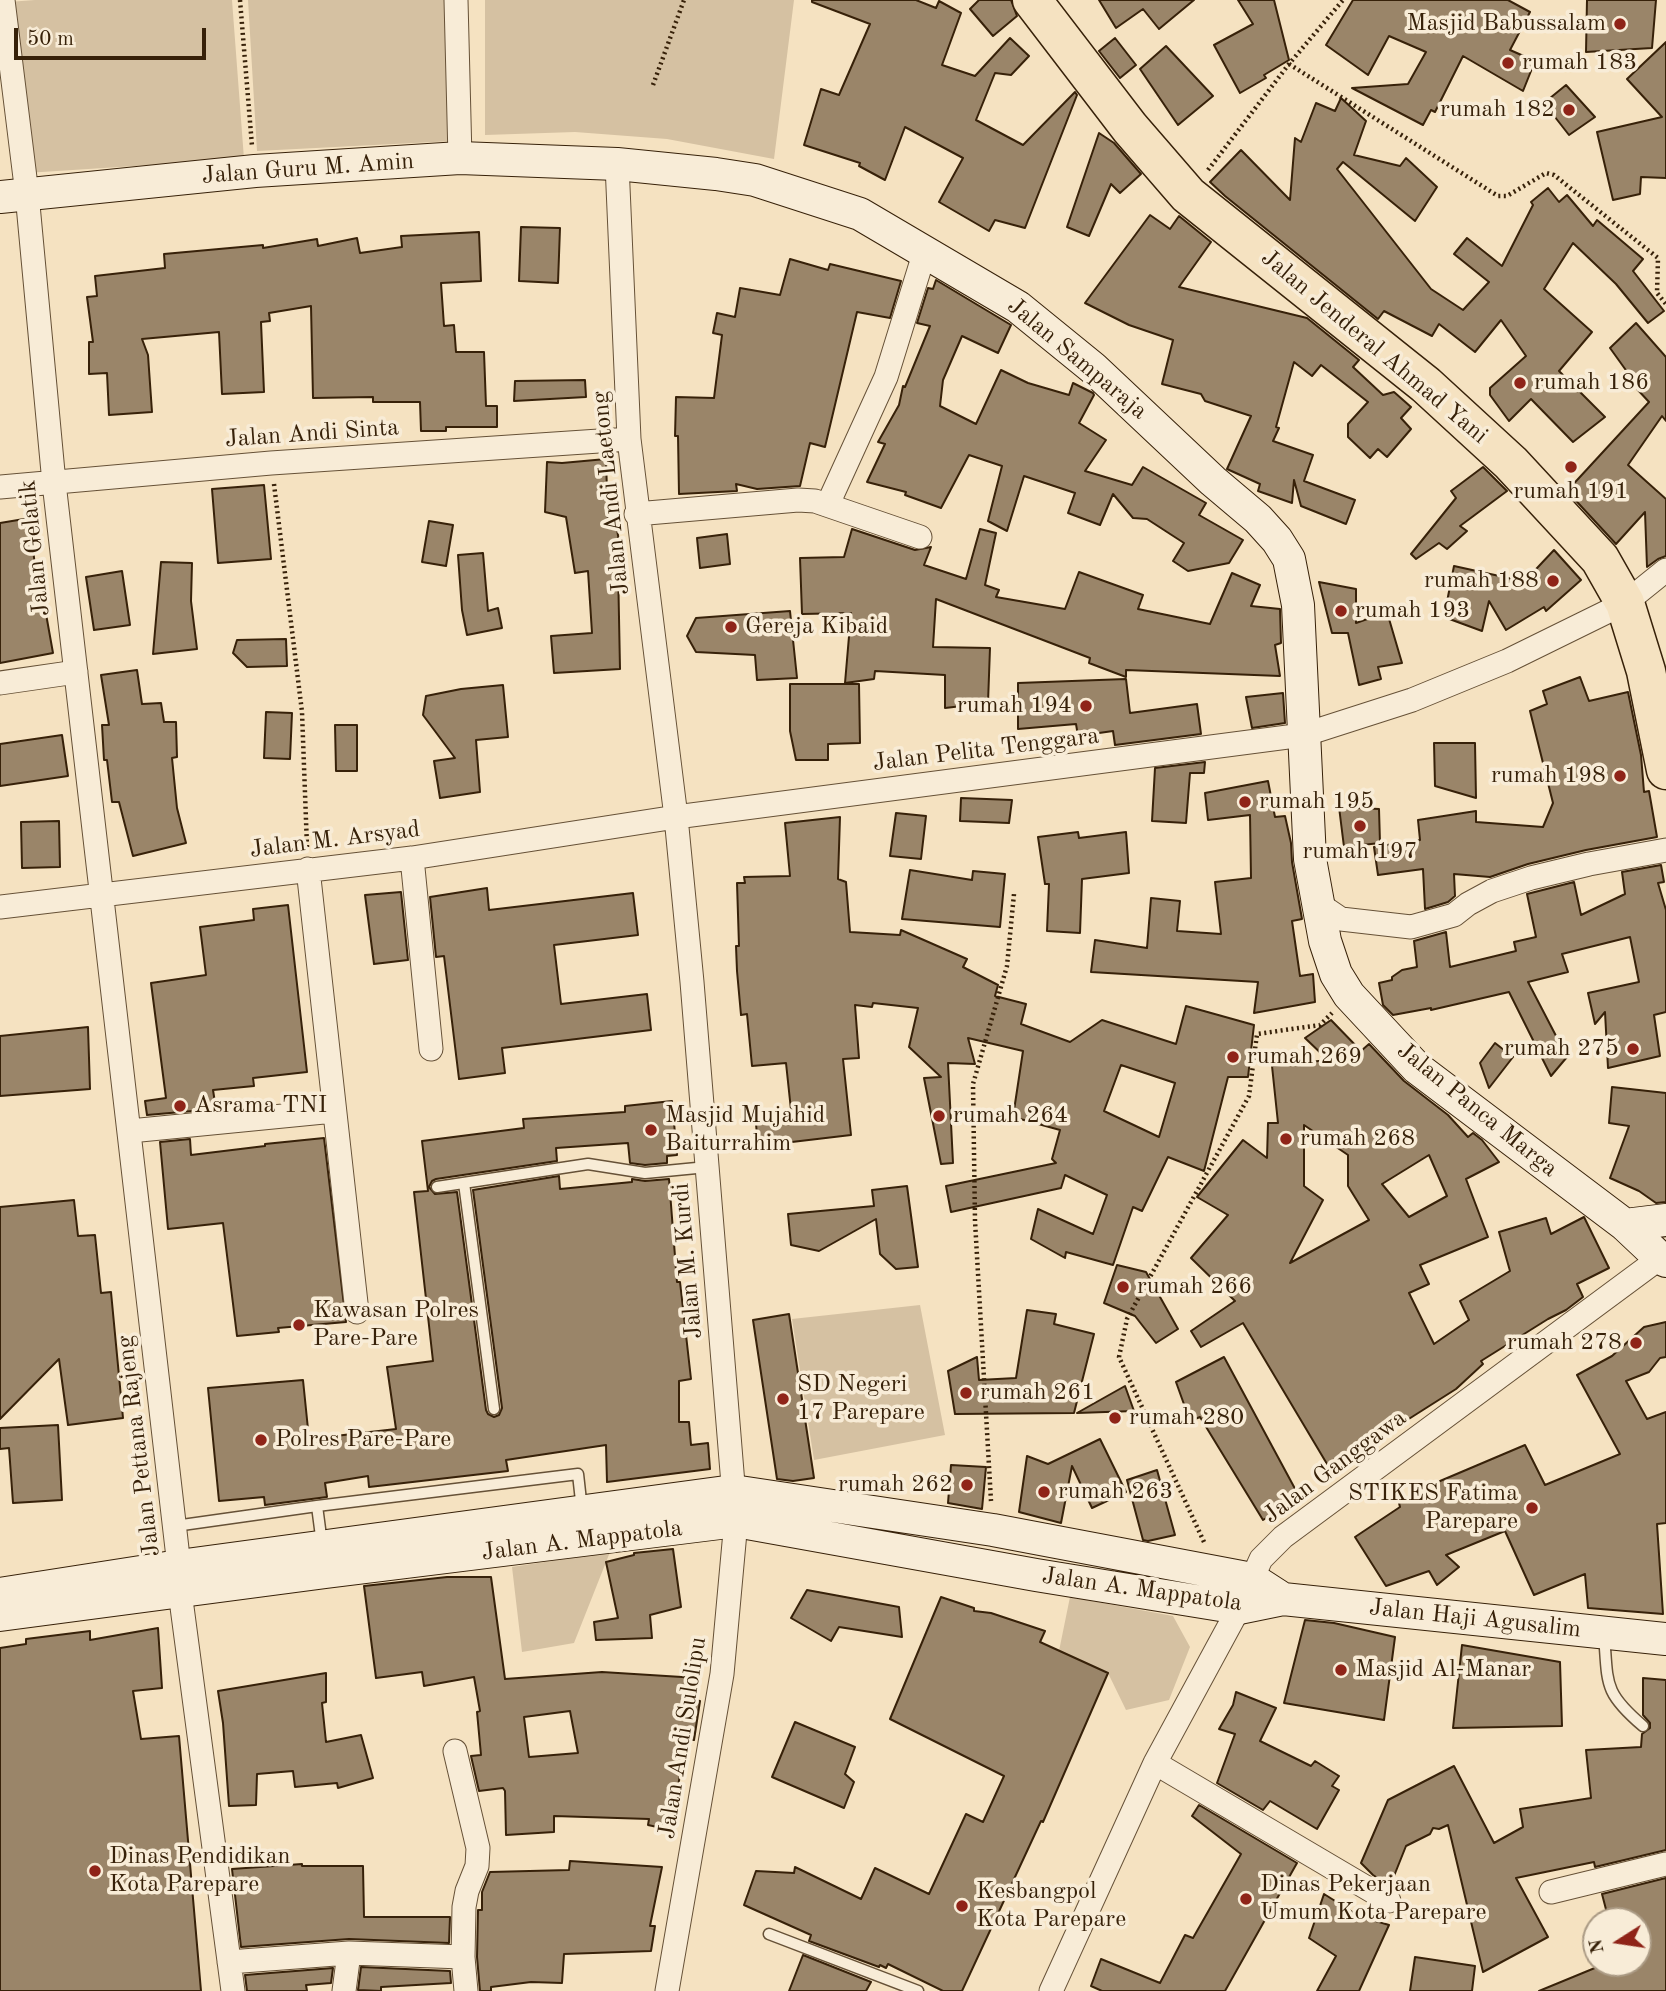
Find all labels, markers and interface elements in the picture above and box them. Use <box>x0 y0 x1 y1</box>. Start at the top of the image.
place label: Masjid Babussalam <box>1407 10 1606 38</box>
scale bar <box>18 14 210 58</box>
marker: Masjid Babussalam <box>1612 16 1628 32</box>
text: 50 m <box>27 29 74 50</box>
place label: rumah 183 <box>1522 49 1637 77</box>
marker: rumah 183 <box>1500 55 1516 71</box>
place label: rumah 182 <box>1440 96 1555 124</box>
marker: rumah 182 <box>1561 102 1577 118</box>
street label: Jalan Guru M. Amin <box>201 147 415 191</box>
street label: Jalan Jenderal Ahmad Yani <box>1255 244 1493 450</box>
street label: Jalan Samparaja <box>1001 292 1153 426</box>
place label: rumah 186 <box>1534 369 1649 397</box>
marker: rumah 186 <box>1512 375 1528 391</box>
street label: Jalan Andi Laetong <box>586 390 636 596</box>
street label: Jalan Andi Sinta <box>224 414 400 454</box>
marker: rumah 191 <box>1563 459 1579 475</box>
street label: Jalan Gelatik <box>14 478 56 618</box>
place label: rumah 191 <box>1513 478 1629 506</box>
place label: rumah 188 <box>1424 567 1539 595</box>
marker: rumah 188 <box>1545 573 1561 589</box>
place label: rumah 193 <box>1355 597 1470 625</box>
marker: rumah 193 <box>1333 603 1349 619</box>
place label: Gereja Kibaid <box>745 613 888 641</box>
marker: Gereja Kibaid <box>723 619 739 635</box>
place label: rumah 194 <box>957 692 1072 720</box>
marker: rumah 194 <box>1078 698 1094 714</box>
street label: Jalan Pelita Tenggara <box>871 722 1101 778</box>
place label: rumah 198 <box>1491 762 1606 790</box>
marker: rumah 198 <box>1612 768 1628 784</box>
place label: rumah 195 <box>1259 788 1374 816</box>
marker: rumah 195 <box>1237 794 1253 810</box>
street label: Jalan M. Arsyad <box>248 815 422 865</box>
marker: rumah 197 <box>1352 818 1368 834</box>
place label: rumah 197 <box>1302 838 1418 866</box>
place label: rumah 275 <box>1504 1035 1619 1063</box>
street label: Jalan Panca Marga <box>1391 1036 1563 1184</box>
marker: rumah 275 <box>1625 1041 1641 1057</box>
place label: rumah 269 <box>1247 1043 1362 1071</box>
marker: rumah 269 <box>1225 1049 1241 1065</box>
place label: Asrama TNI <box>194 1092 327 1120</box>
marker: Asrama TNI <box>172 1098 188 1114</box>
place label: Masjid Mujahid Baiturrahim <box>665 1102 825 1158</box>
place label: rumah 264 <box>953 1102 1068 1130</box>
marker: rumah 264 <box>931 1108 947 1124</box>
marker: Masjid Mujahid Baiturrahim <box>643 1122 659 1138</box>
place label: rumah 268 <box>1300 1125 1415 1153</box>
marker: rumah 268 <box>1278 1131 1294 1147</box>
street label: Jalan M. Kurdi <box>667 1182 709 1340</box>
place label: rumah 266 <box>1137 1273 1252 1301</box>
marker: rumah 266 <box>1115 1279 1131 1295</box>
place label: Kawasan Polres Pare-Pare <box>313 1297 479 1353</box>
marker: Kawasan Polres Pare-Pare <box>291 1317 307 1333</box>
place label: rumah 278 <box>1507 1329 1622 1357</box>
street label: Jalan Pettana Rajeng <box>111 1334 167 1558</box>
marker: rumah 278 <box>1628 1335 1644 1351</box>
place label: SD Negeri 17 Parepare <box>797 1371 925 1427</box>
place label: rumah 261 <box>980 1379 1095 1407</box>
marker: rumah 261 <box>958 1385 974 1401</box>
marker: SD Negeri 17 Parepare <box>775 1391 791 1407</box>
place label: rumah 280 <box>1129 1404 1244 1432</box>
street label: Jalan Ganggawa <box>1258 1404 1412 1530</box>
marker: rumah 280 <box>1107 1410 1123 1426</box>
place label: Polres Pare-Pare <box>275 1426 451 1454</box>
marker: Polres Pare-Pare <box>253 1432 269 1448</box>
place label: rumah 262 <box>838 1471 953 1499</box>
marker: rumah 262 <box>959 1477 975 1493</box>
place label: rumah 263 <box>1058 1478 1173 1506</box>
place label: STIKES Fatima Parepare <box>1348 1480 1518 1536</box>
marker: rumah 263 <box>1036 1484 1052 1500</box>
marker: STIKES Fatima Parepare <box>1524 1500 1540 1516</box>
street label: Jalan A. Mappatola <box>480 1514 684 1568</box>
street label: Jalan A. Mappatola <box>1040 1562 1244 1618</box>
street label: Jalan Haji Agusalim <box>1368 1594 1582 1644</box>
street label: Jalan Andi Sulolipu <box>653 1635 713 1841</box>
place label: Masjid Al-Manar <box>1355 1656 1531 1684</box>
marker: Masjid Al-Manar <box>1333 1662 1349 1678</box>
place label: Dinas Pendidikan Kota Parepare <box>109 1843 291 1899</box>
marker: Dinas Pendidikan Kota Parepare <box>87 1863 103 1879</box>
place label: Dinas Pekerjaan Umum Kota Parepare <box>1260 1871 1487 1927</box>
place label: Kesbangpol Kota Parepare <box>976 1878 1126 1934</box>
marker: Dinas Pekerjaan Umum Kota Parepare <box>1238 1891 1254 1907</box>
marker: Kesbangpol Kota Parepare <box>954 1898 970 1914</box>
north arrow <box>1582 1907 1652 1977</box>
text: N <box>1587 1937 1609 1955</box>

